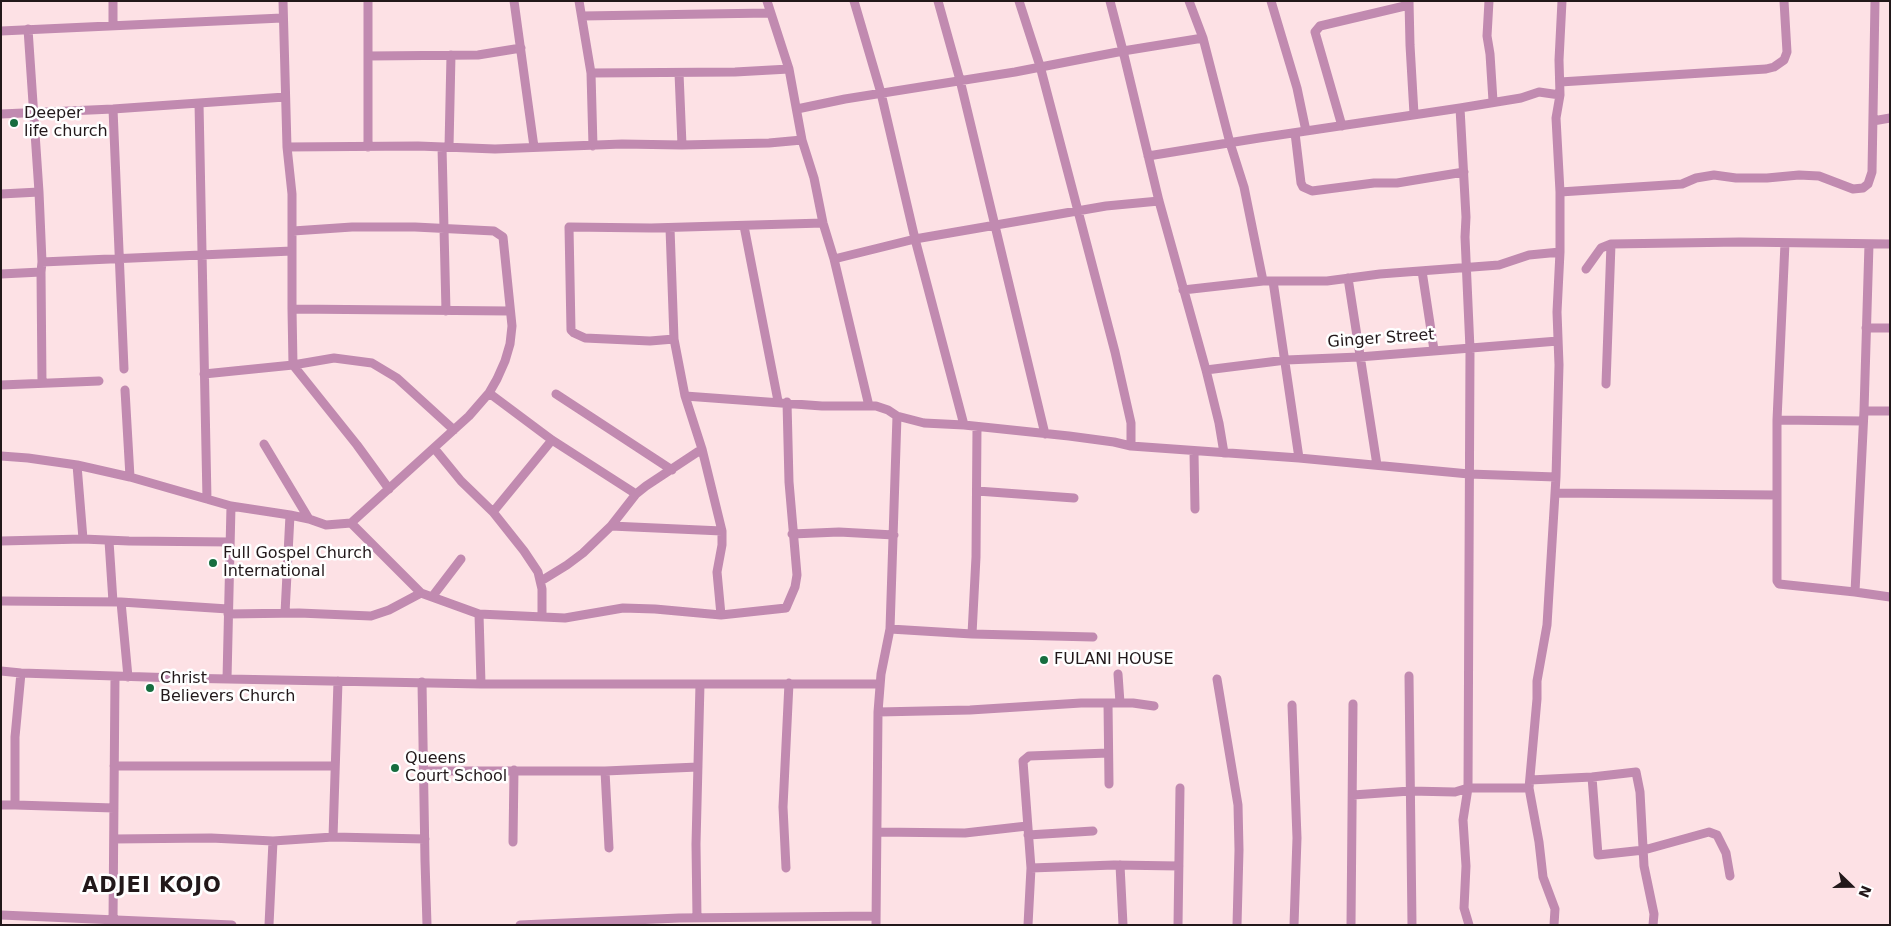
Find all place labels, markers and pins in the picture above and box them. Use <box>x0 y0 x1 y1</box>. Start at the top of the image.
place label: Deeper life church <box>24 104 108 142</box>
marker: Deeper life church <box>8 117 20 129</box>
place label: Full Gospel Church International <box>223 544 372 582</box>
marker: Full Gospel Church International <box>207 557 219 569</box>
place label: FULANI HOUSE <box>1054 650 1174 670</box>
marker: FULANI HOUSE <box>1038 654 1050 666</box>
place label: Christ Believers Church <box>160 669 295 707</box>
marker: Christ Believers Church <box>144 682 156 694</box>
place label: Queens Court School <box>405 749 507 787</box>
marker: Queens Court School <box>389 762 401 774</box>

